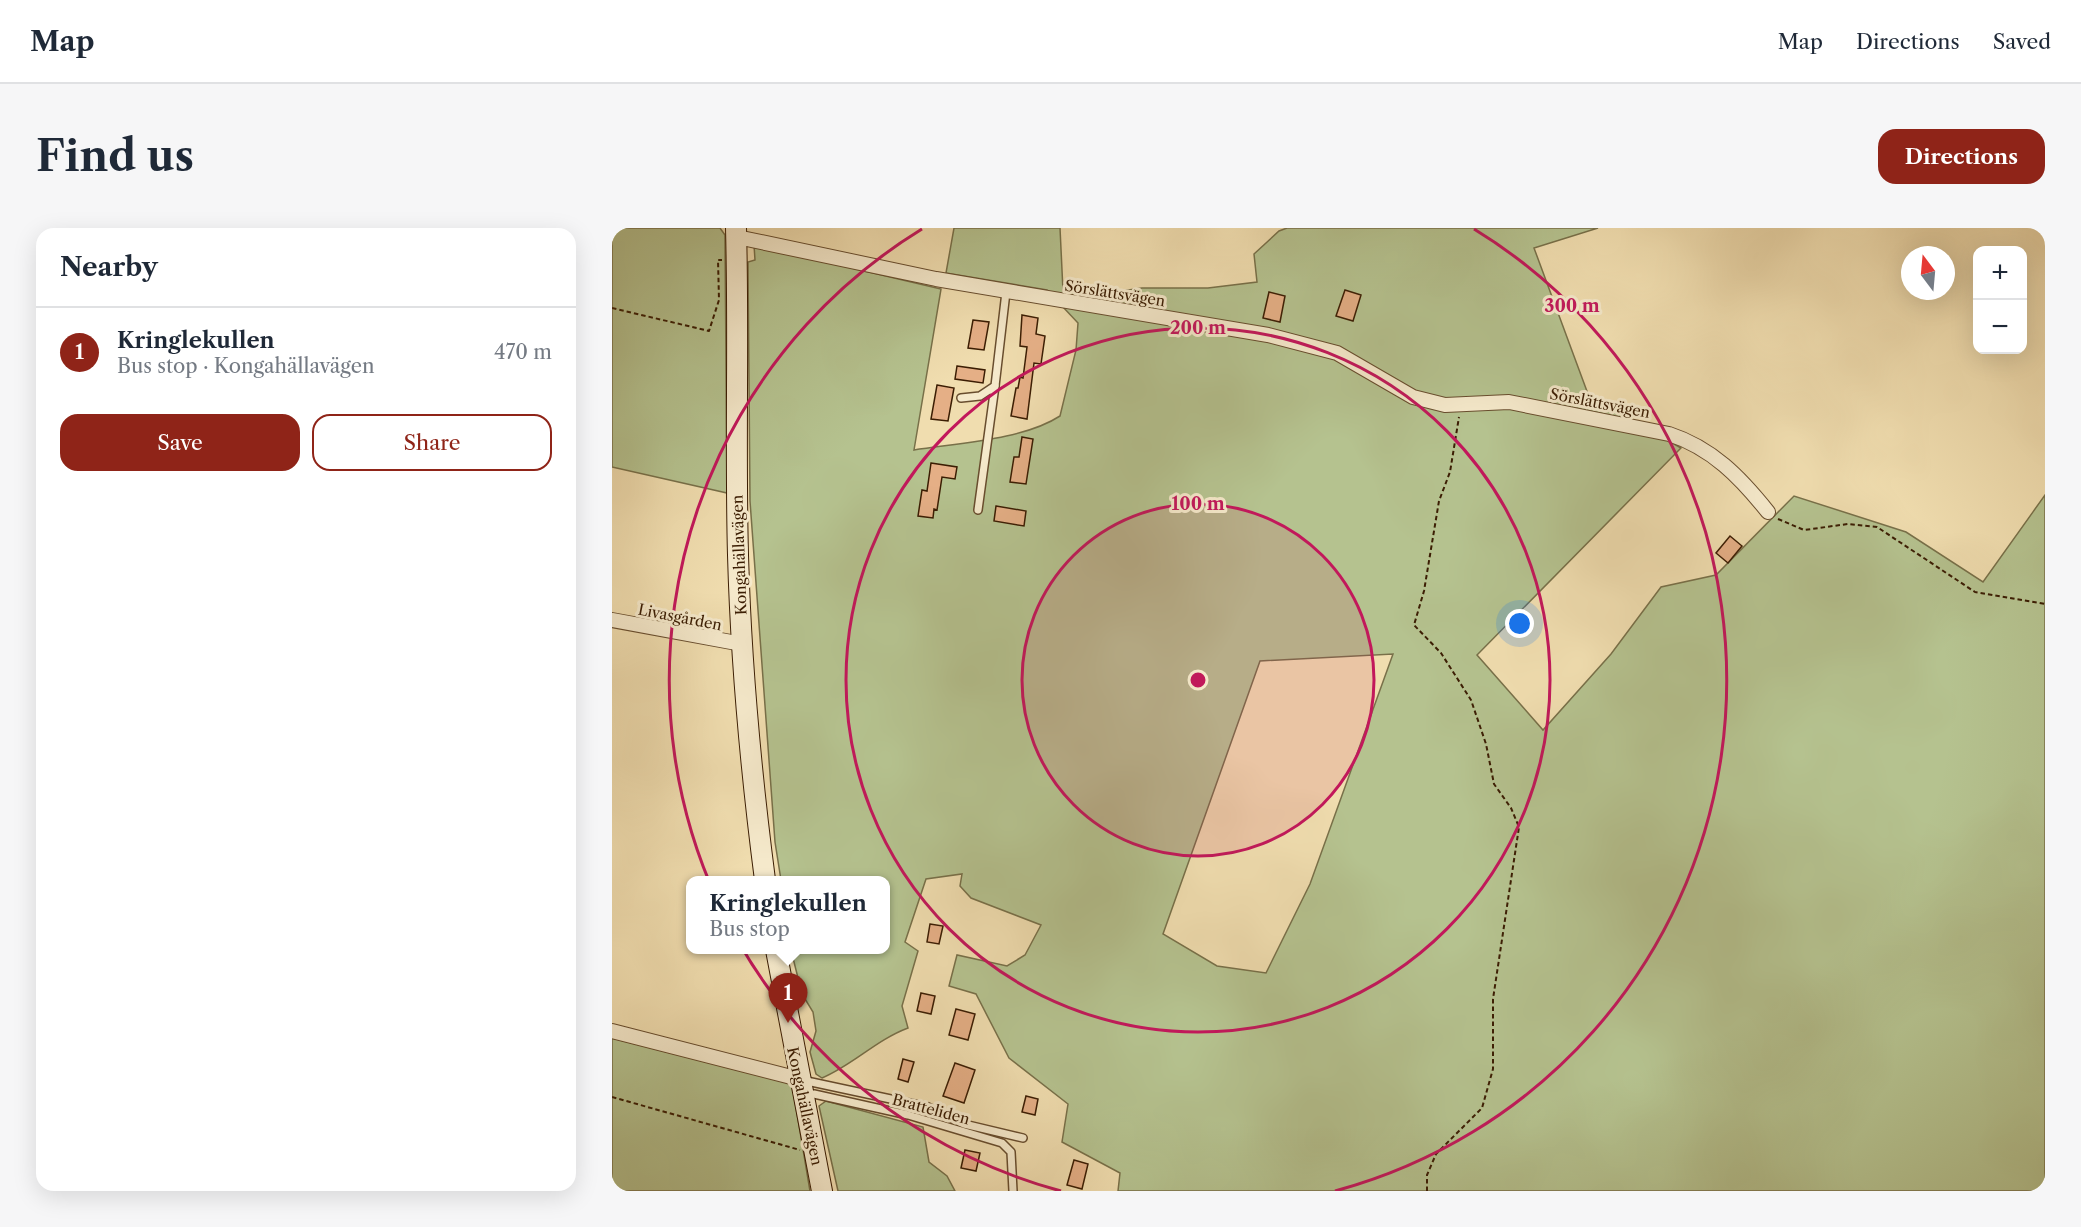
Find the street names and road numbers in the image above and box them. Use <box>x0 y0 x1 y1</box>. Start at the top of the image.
street label: Sörslättsvägen <box>1063 276 1167 310</box>
street label: Sörslättsvägen <box>1548 384 1652 422</box>
street label: Kongahällavägen <box>727 494 751 616</box>
street label: Livasgården <box>636 600 724 635</box>
street label: Kongahällavägen <box>783 1045 827 1167</box>
street label: Bratteliden <box>890 1090 972 1129</box>

